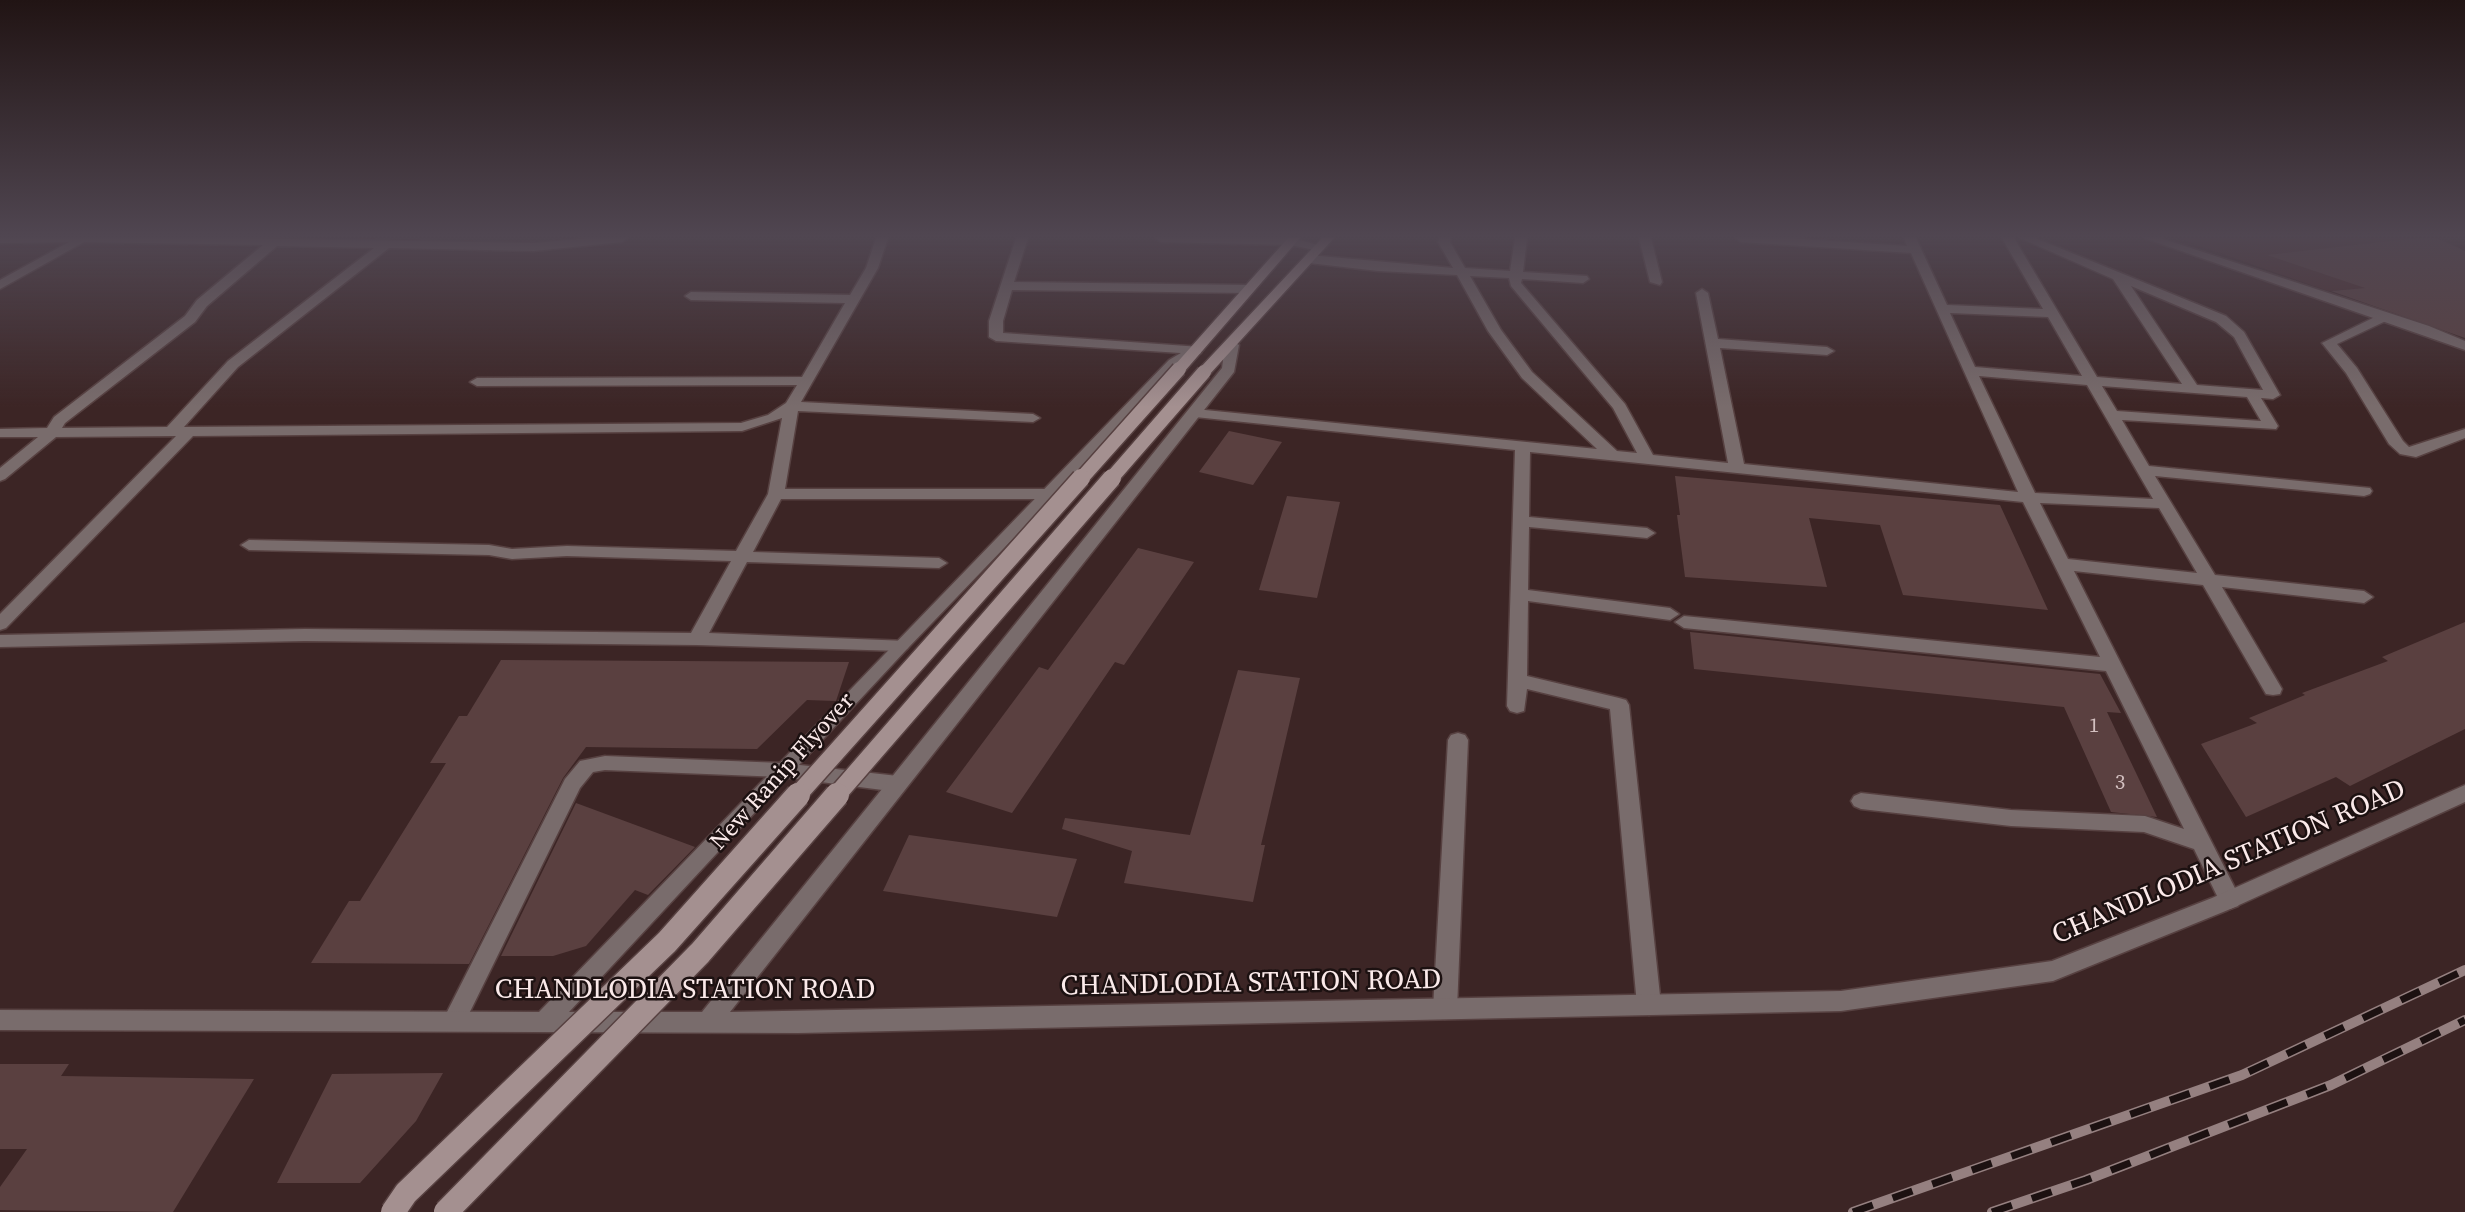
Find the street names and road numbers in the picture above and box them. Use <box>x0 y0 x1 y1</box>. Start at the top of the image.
street label: New Ranip Flyover <box>705 687 861 857</box>
street label: CHANDLODIA STATION ROAD <box>2047 773 2411 953</box>
street label: CHANDLODIA STATION ROAD <box>1060 964 1442 1004</box>
street label: CHANDLODIA STATION ROAD <box>495 974 875 1008</box>

